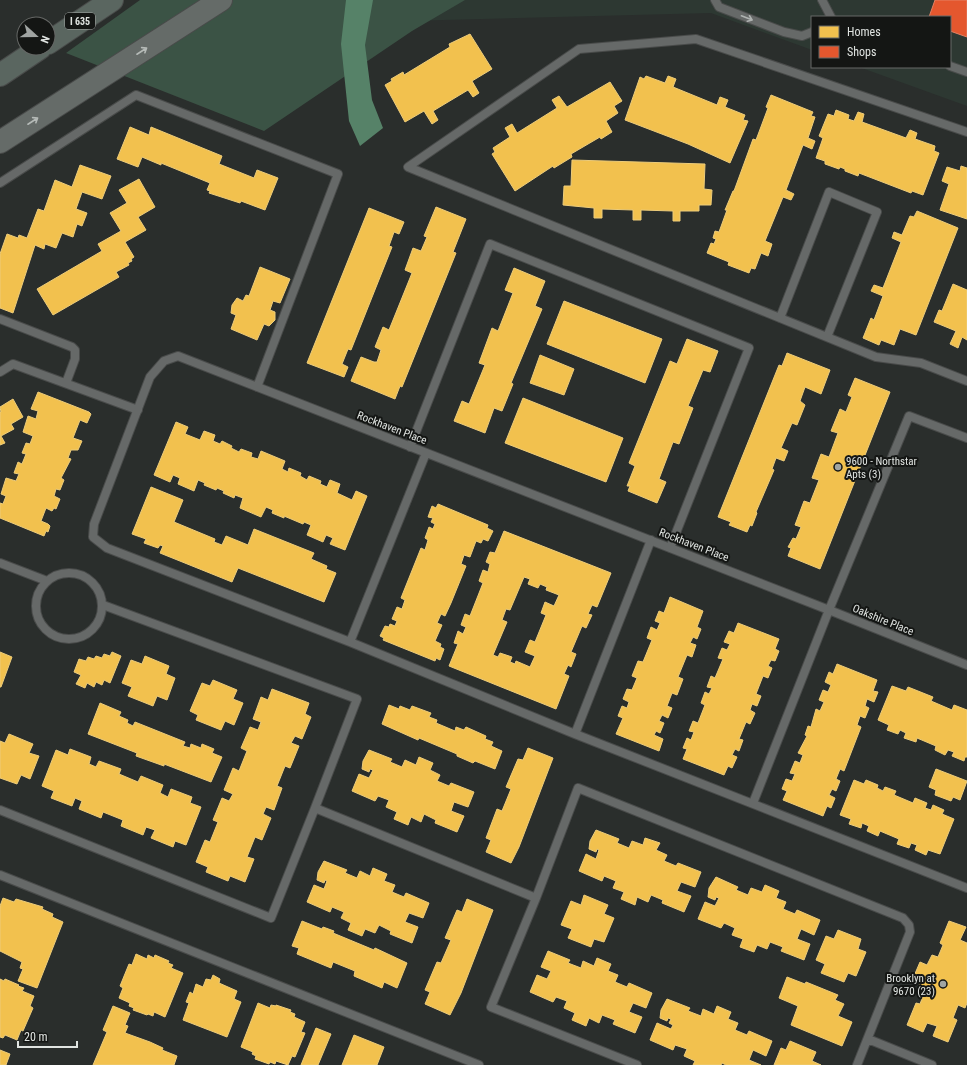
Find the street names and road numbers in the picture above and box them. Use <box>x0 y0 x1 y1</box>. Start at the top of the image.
road number: I 635 <box>65 13 95 29</box>
street label: Rockhaven Place <box>355 409 429 447</box>
street label: Rockhaven Place <box>657 526 731 564</box>
street label: Oakshire Place <box>851 602 915 638</box>

